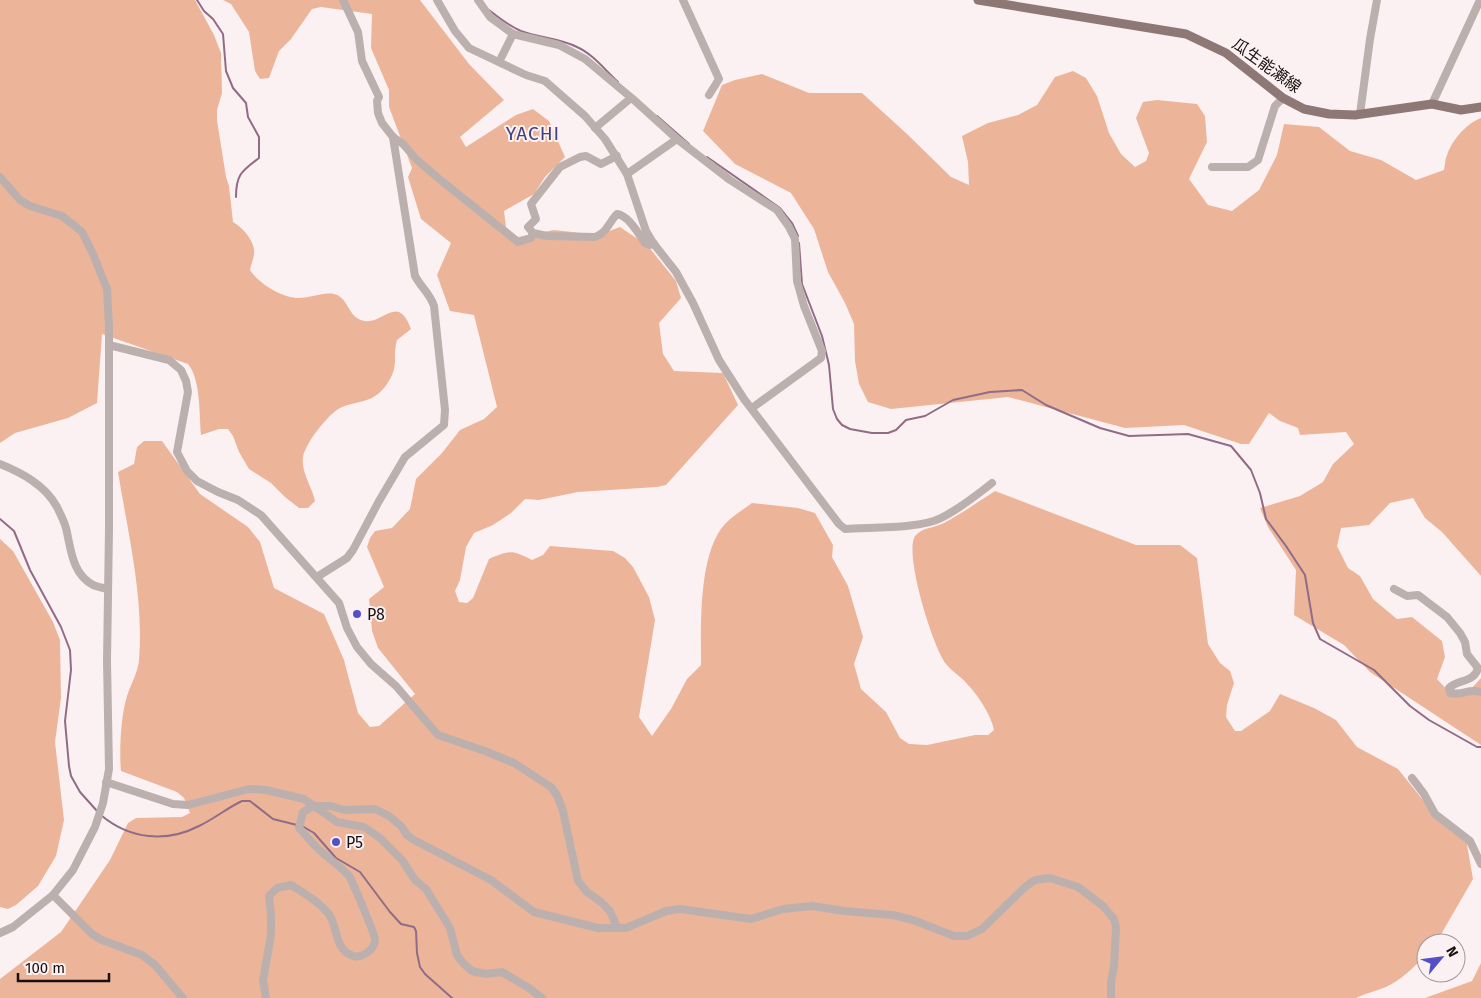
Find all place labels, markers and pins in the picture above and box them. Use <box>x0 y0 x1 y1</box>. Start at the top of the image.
place label: P8 <box>367 605 385 624</box>
marker: P8 <box>351 608 363 620</box>
place label: P5 <box>346 833 363 852</box>
marker: P5 <box>330 836 342 848</box>

